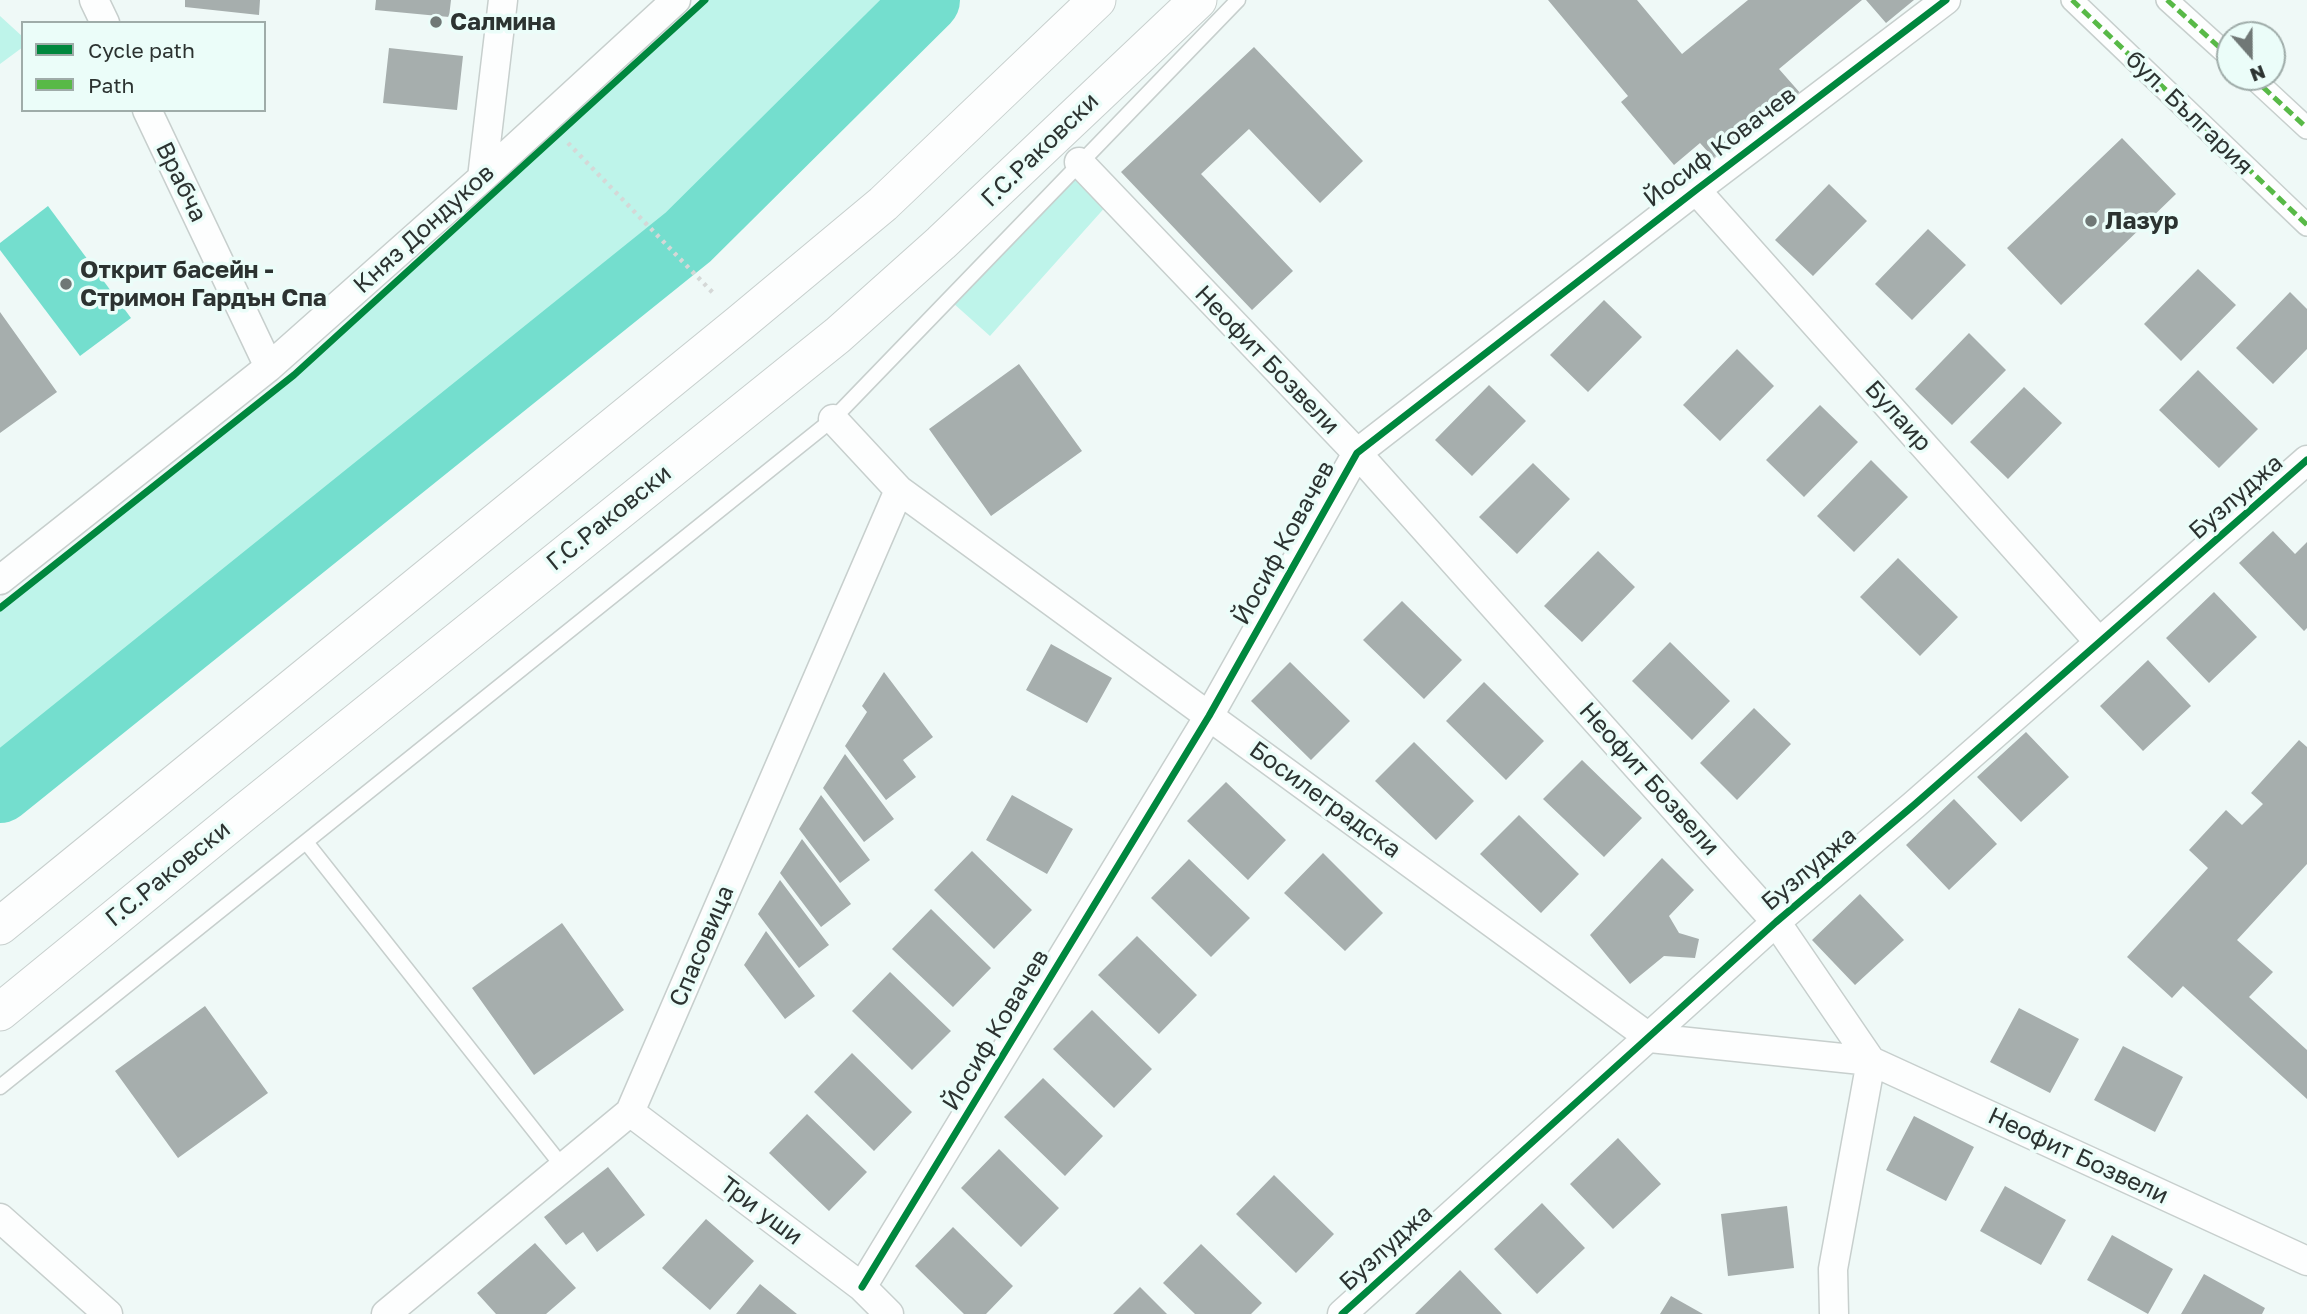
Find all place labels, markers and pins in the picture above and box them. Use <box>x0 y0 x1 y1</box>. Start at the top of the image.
place label: Салмина <box>450 8 556 36</box>
marker: Салмина <box>428 14 444 30</box>
place label: Лазур <box>2105 207 2178 235</box>
marker: Лазур <box>2083 213 2099 229</box>
place label: Открит басейн - Стримон Гардън Спа <box>80 256 327 312</box>
marker: Открит басейн - Стримон Гардън Спа <box>58 276 74 292</box>

